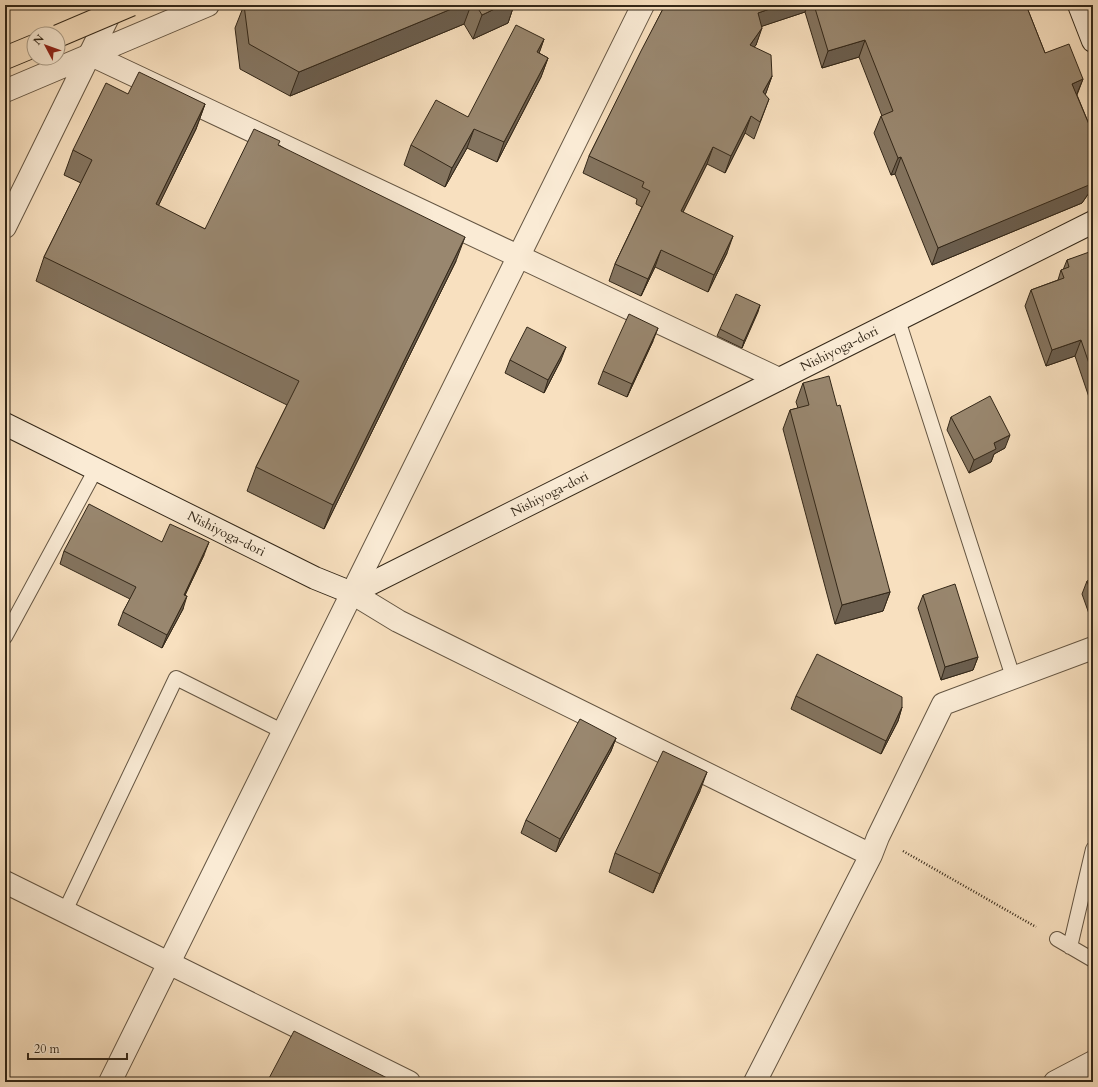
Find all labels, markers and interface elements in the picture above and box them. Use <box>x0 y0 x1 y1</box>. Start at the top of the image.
north arrow <box>26 26 66 66</box>
text: N <box>30 31 48 48</box>
street label: Nishiyoga-dori <box>797 322 882 376</box>
street label: Nishiyoga-dori <box>508 467 592 521</box>
street label: Nishiyoga-dori <box>184 507 269 561</box>
scale bar <box>28 1035 127 1061</box>
text: 20 m <box>34 1041 61 1057</box>

